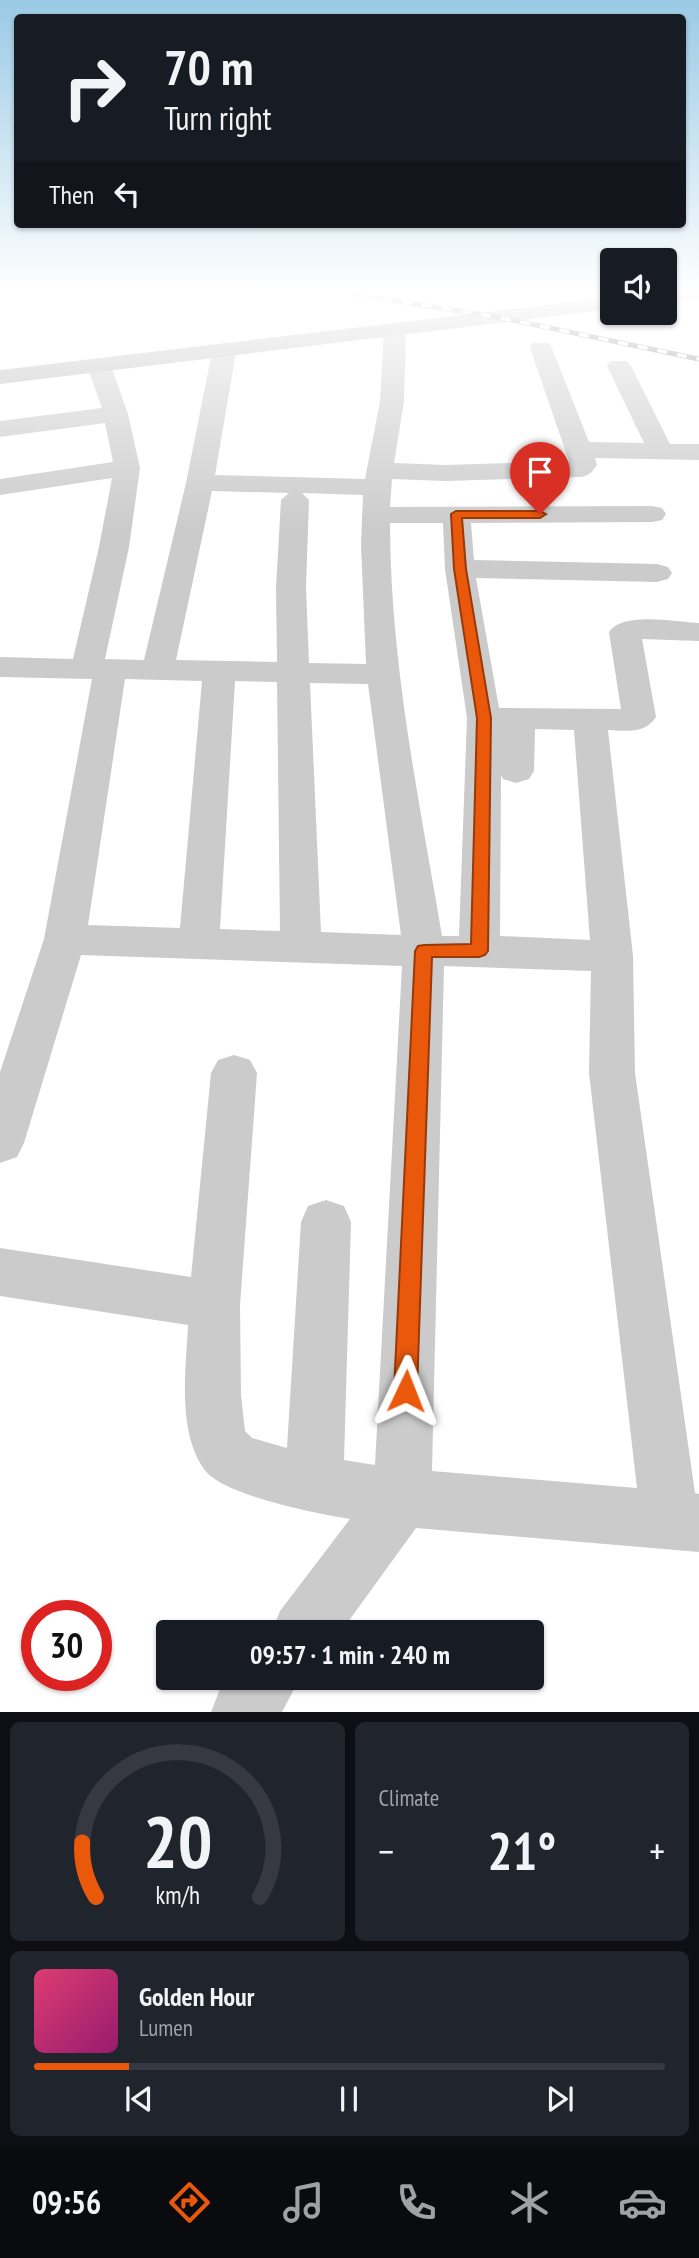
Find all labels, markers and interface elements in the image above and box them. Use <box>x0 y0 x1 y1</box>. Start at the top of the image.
text: 70 m <box>164 35 253 99</box>
icon: right <box>49 42 140 133</box>
text: Turn right <box>164 97 272 139</box>
icon: left <box>108 175 146 213</box>
text: Then <box>49 178 94 211</box>
map controls <box>600 248 677 325</box>
button: sound <box>600 248 677 325</box>
pin <box>510 442 570 514</box>
icon: arrive <box>521 453 559 491</box>
position arrow <box>369 1354 443 1428</box>
speed limit sign: 30 <box>21 1600 112 1691</box>
text: 09:57 · 1 min · 240 m <box>250 1638 450 1671</box>
text: Climate <box>379 1783 439 1812</box>
text: 20 <box>142 1794 212 1888</box>
text: 21° <box>487 1817 556 1884</box>
text: − <box>379 1826 394 1875</box>
text: + <box>649 1826 665 1875</box>
text: km/h <box>155 1879 199 1911</box>
text: Golden Hour <box>139 1980 254 2013</box>
text: Lumen <box>139 2013 193 2042</box>
icon: previous <box>120 2080 158 2118</box>
icon: pause <box>330 2080 368 2118</box>
icon: next <box>541 2080 579 2118</box>
icon: directions <box>165 2178 214 2227</box>
icon: music <box>279 2178 328 2227</box>
icon: phone <box>392 2178 441 2227</box>
icon: climate <box>505 2178 554 2227</box>
icon: car <box>618 2178 667 2227</box>
text: 09:56 <box>32 2181 101 2223</box>

